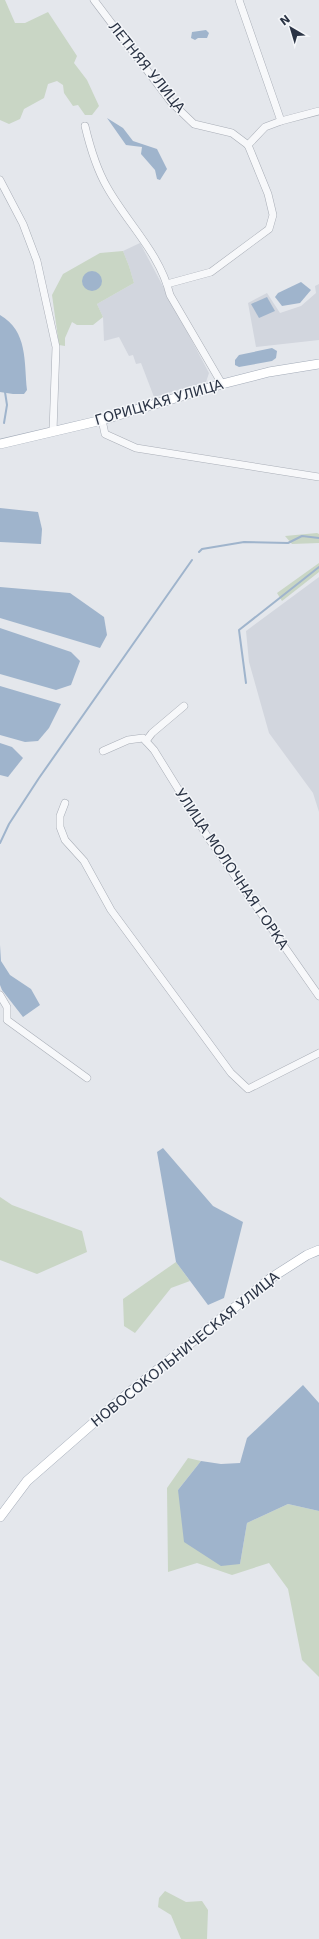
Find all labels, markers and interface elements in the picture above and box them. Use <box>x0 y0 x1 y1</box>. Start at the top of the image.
north arrow <box>271 8 311 48</box>
text: N <box>278 13 293 28</box>
street label: ЛЕТНЯЯ УЛИЦА <box>105 18 189 116</box>
street label: ГОРИЦКАЯ УЛИЦА <box>93 376 226 428</box>
street label: УЛИЦА МОЛОЧНАЯ ГОРКА <box>172 786 292 953</box>
street label: НОВОСОКОЛЬНИЧЕСКАЯ УЛИЦА <box>88 1268 282 1430</box>

